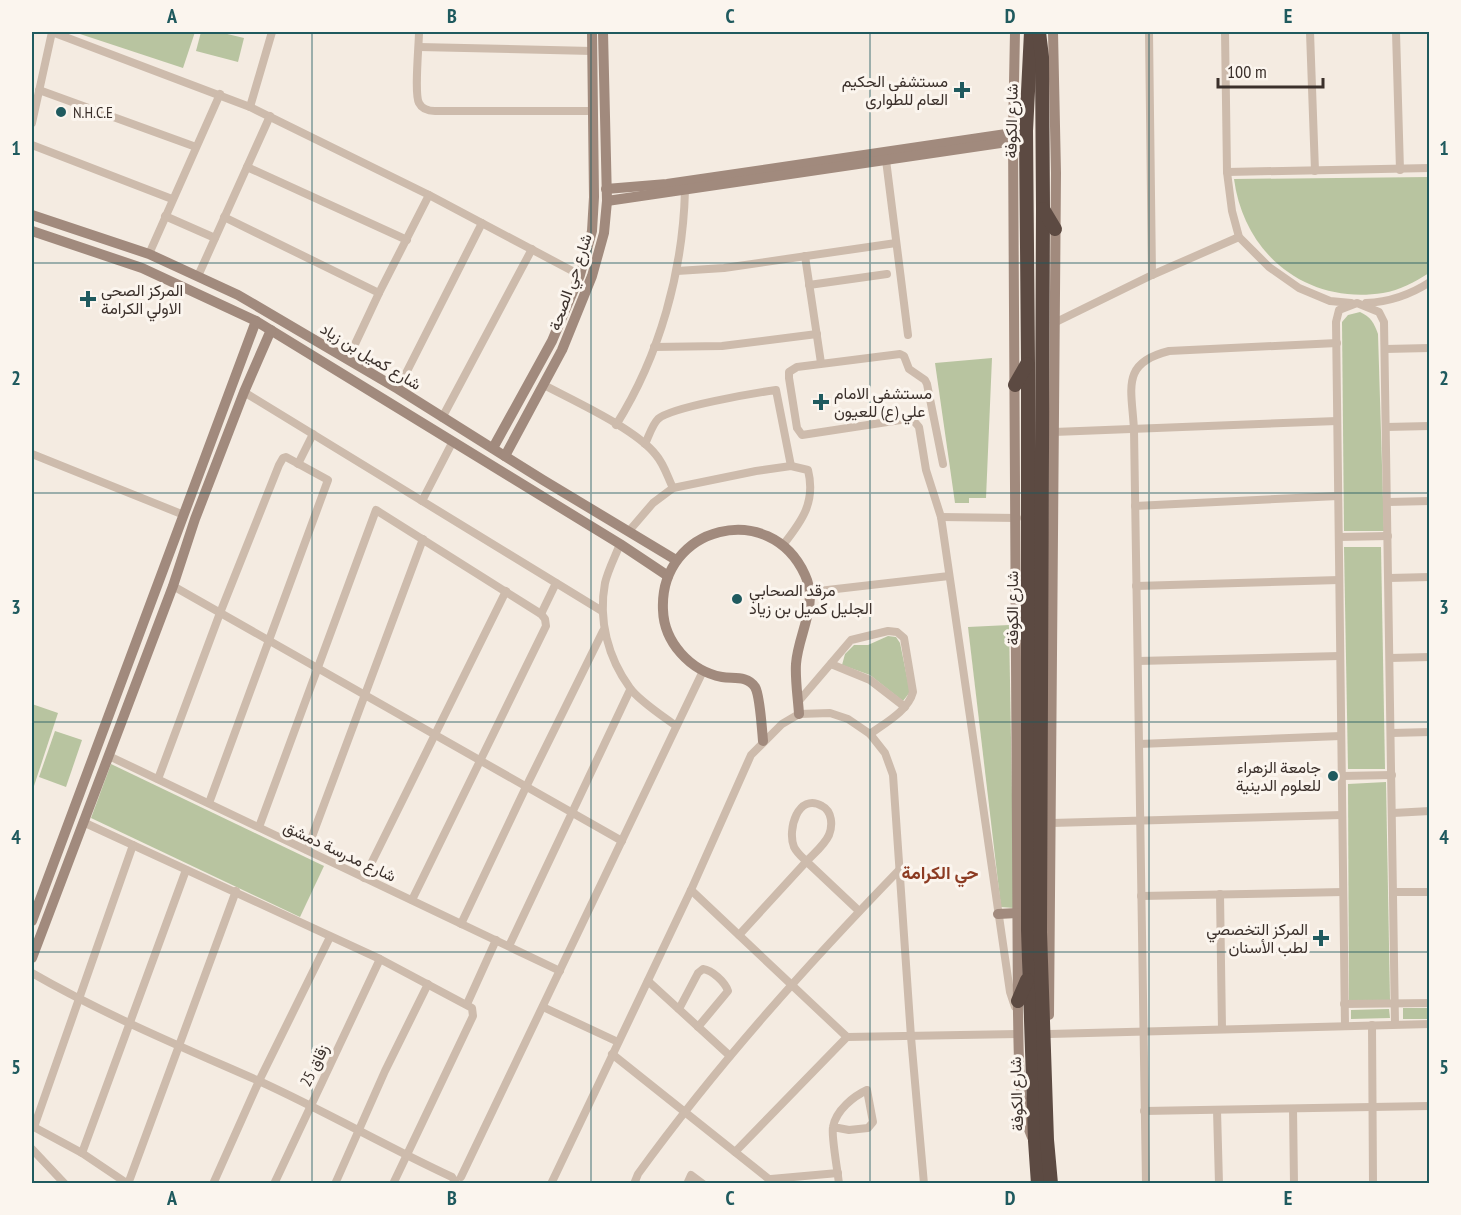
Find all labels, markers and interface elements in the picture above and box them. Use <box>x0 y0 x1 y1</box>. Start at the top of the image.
text: A <box>166 3 178 29</box>
text: B <box>447 3 457 29</box>
text: C <box>725 3 735 29</box>
text: D <box>1005 3 1016 29</box>
text: E <box>1284 3 1292 29</box>
scale bar <box>1218 51 1323 89</box>
text: 100 m <box>1227 60 1267 83</box>
place label: مستشفى الحكيم العام للطوارى <box>842 71 948 110</box>
marker: مستشفى الحكيم العام للطوارى <box>953 81 971 99</box>
street label: شارع الكوفة <box>1000 83 1024 159</box>
place label: N.H.C.E <box>73 102 113 122</box>
marker: N.H.C.E <box>54 105 68 119</box>
text: 1 <box>11 135 21 161</box>
text: 1 <box>1439 135 1449 161</box>
street label: شارع حي الصحة <box>544 231 600 334</box>
place label: المركز الصحي الاولي الكرامة <box>101 280 183 322</box>
marker: المركز الصحي الاولي الكرامة <box>79 290 97 308</box>
street label: شارع كميل بن زياد <box>316 318 425 396</box>
text: 2 <box>11 365 21 391</box>
text: 2 <box>1439 365 1449 391</box>
place label: مستشفى الامام علي (ع) للعيون <box>834 383 932 425</box>
marker: مستشفى الامام علي (ع) للعيون <box>812 393 830 411</box>
street label: شارع الكوفة <box>1002 571 1024 645</box>
place label: مرقد الصحابي الجليل كميل بن زياد <box>749 580 872 619</box>
marker: مرقد الصحابي الجليل كميل بن زياد <box>730 592 744 606</box>
text: 3 <box>11 594 21 620</box>
text: 3 <box>1439 594 1449 620</box>
place label: جامعة الزهراء للعلوم الدينية <box>1236 757 1321 796</box>
marker: جامعة الزهراء للعلوم الدينية <box>1326 769 1340 783</box>
street label: شارع مدرسة دمشق <box>280 816 399 888</box>
text: 4 <box>11 824 21 850</box>
text: 4 <box>1439 824 1449 850</box>
district label: حي الكرامة <box>902 861 978 888</box>
place label: المركز التخصصي لطب الأسنان <box>1206 919 1308 957</box>
marker: المركز التخصصي لطب الأسنان <box>1312 929 1330 947</box>
street label: زقاق 25 <box>295 1040 334 1090</box>
text: 5 <box>11 1054 21 1080</box>
text: 5 <box>1439 1054 1449 1080</box>
street label: شارع الكوفة <box>1005 1056 1029 1132</box>
text: A <box>166 1185 178 1211</box>
text: B <box>447 1185 457 1211</box>
text: C <box>725 1185 735 1211</box>
text: D <box>1005 1185 1016 1211</box>
text: E <box>1284 1185 1292 1211</box>

